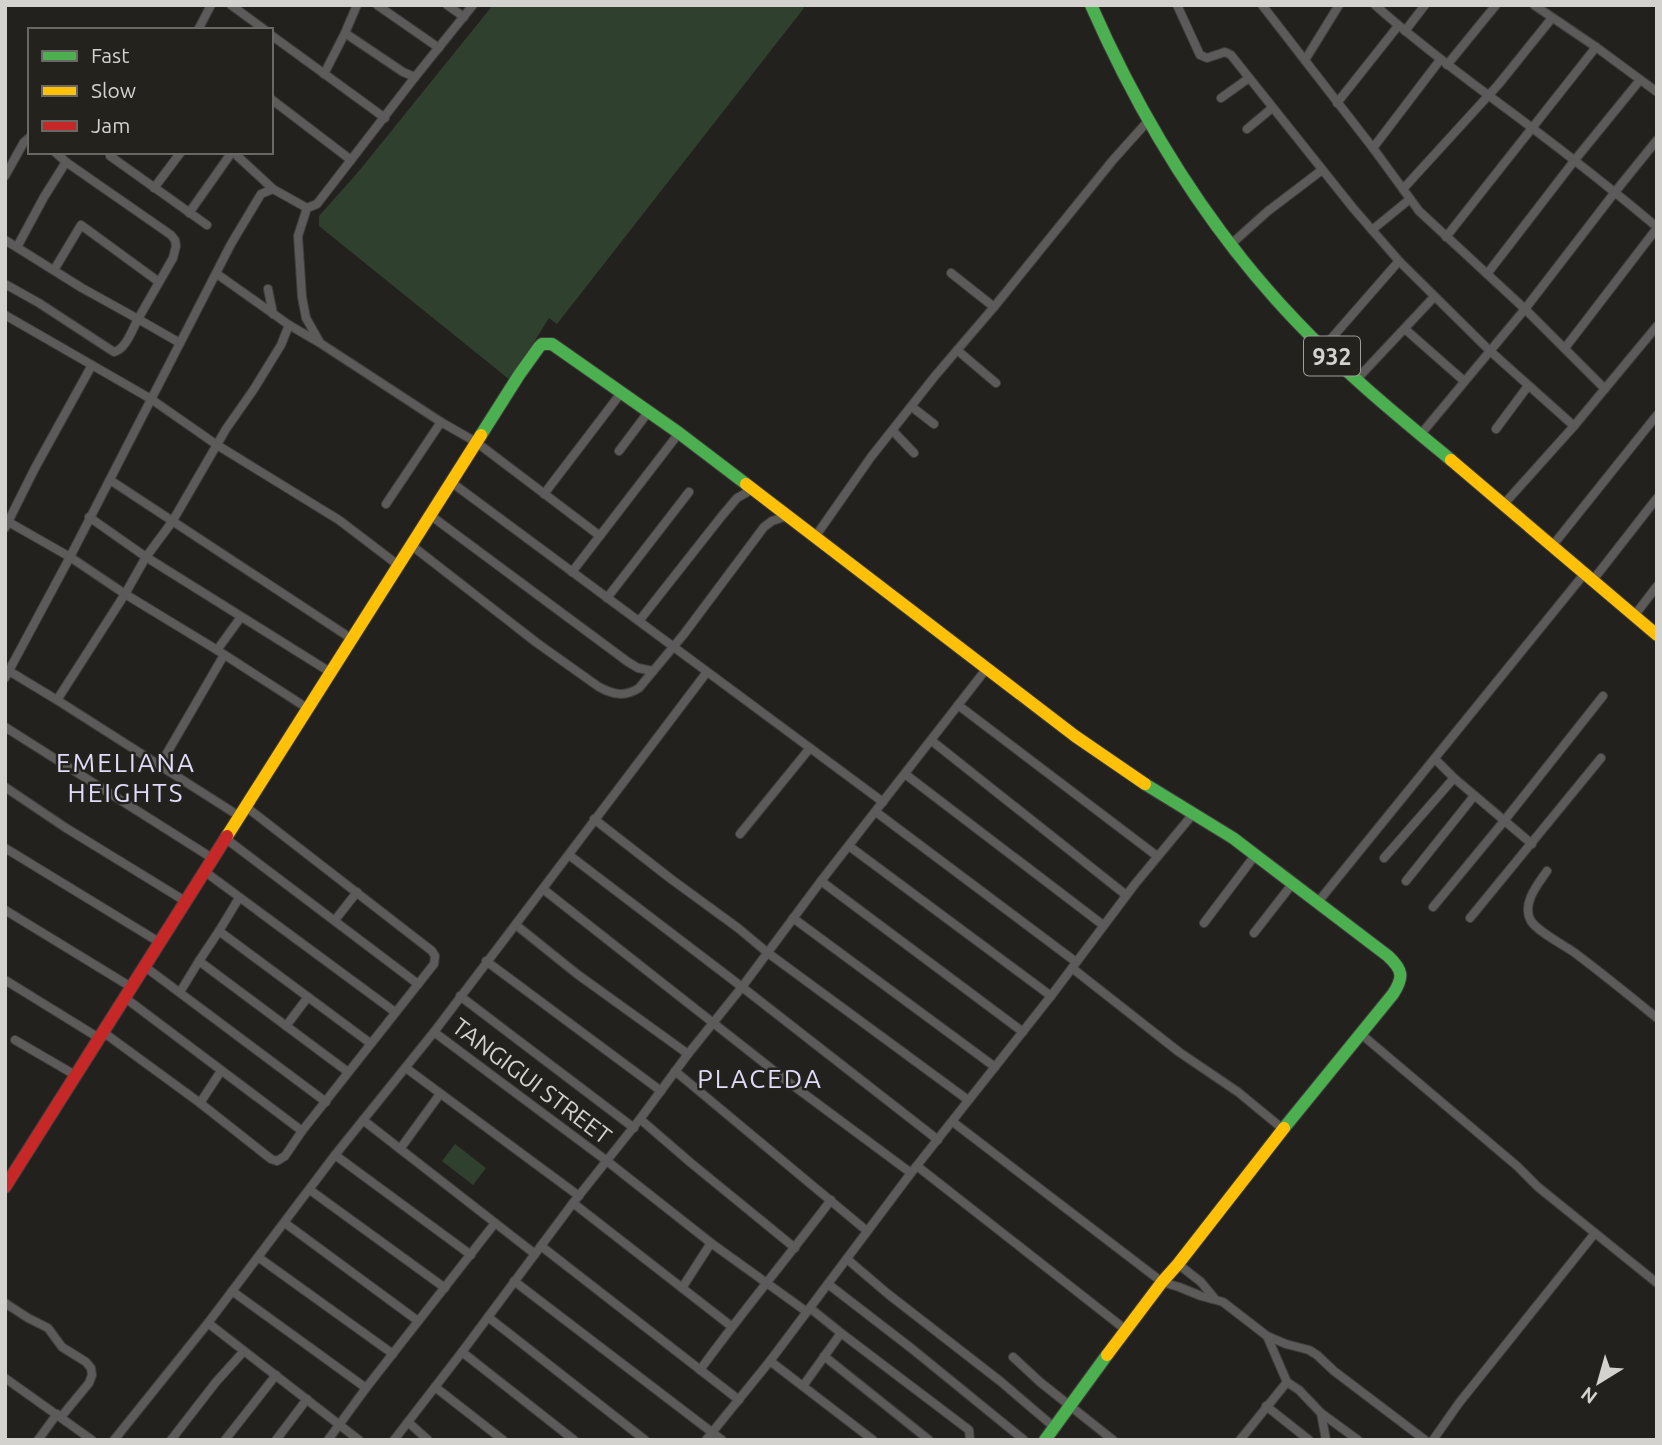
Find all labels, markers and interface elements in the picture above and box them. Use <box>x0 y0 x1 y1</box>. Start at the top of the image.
legend <box>28 28 273 154</box>
text: Fast <box>91 43 129 67</box>
text: Slow <box>91 78 136 102</box>
text: Jam <box>91 113 130 137</box>
road number: 932 <box>1304 336 1360 376</box>
district label: EMELIANA HEIGHTS <box>56 748 196 807</box>
street label: TANGIGUI STREET <box>447 1012 617 1150</box>
district label: PLACEDA <box>697 1064 823 1093</box>
north arrow <box>1564 1347 1634 1417</box>
text: N <box>1576 1383 1601 1409</box>

